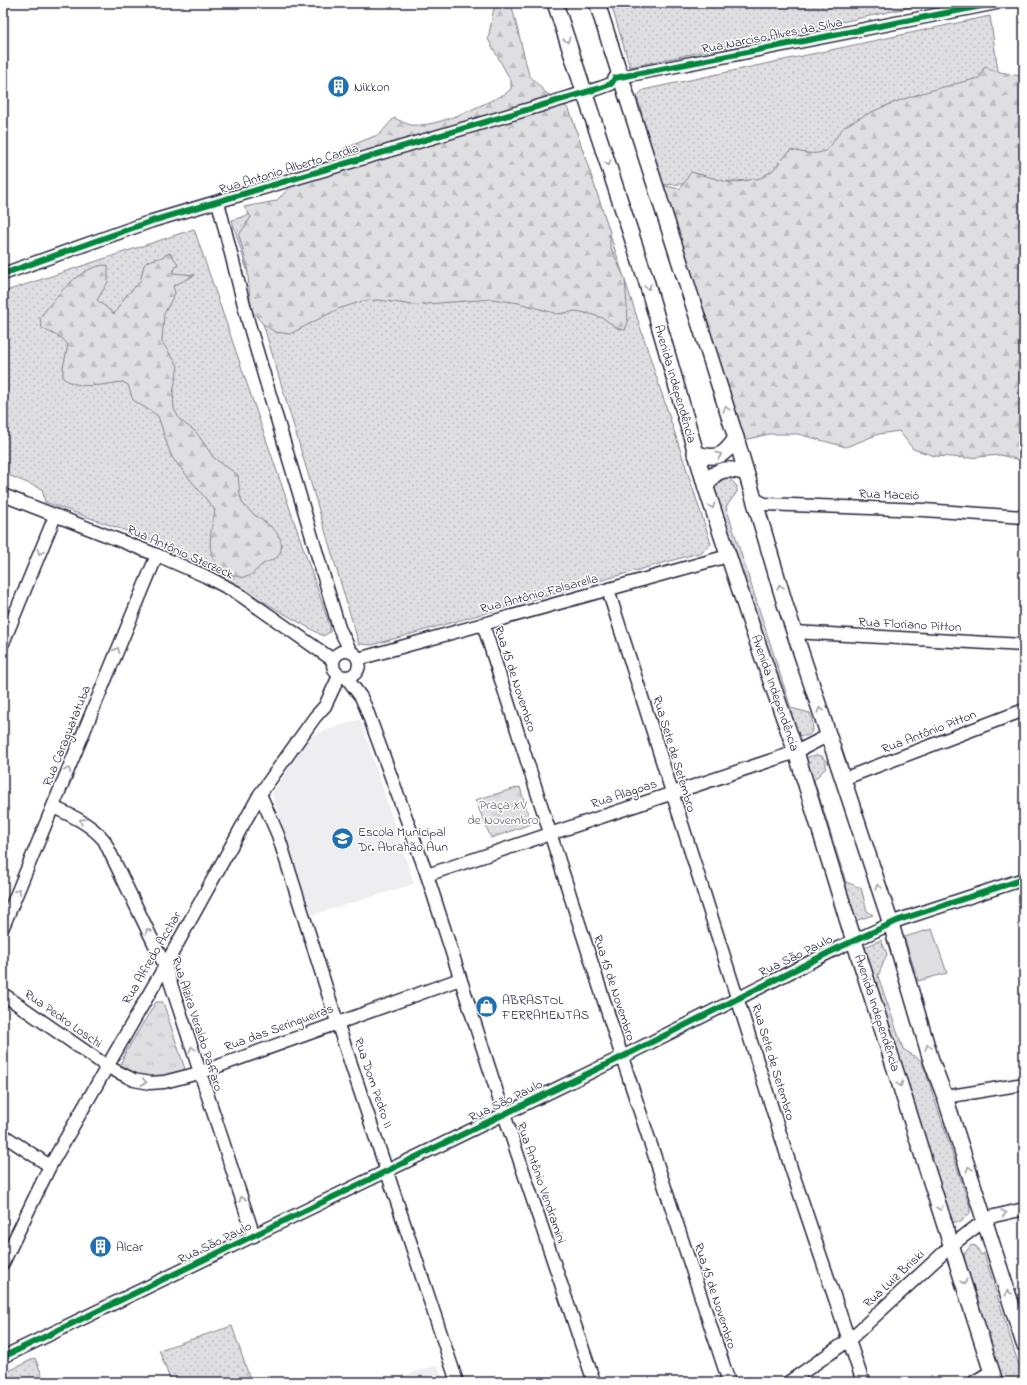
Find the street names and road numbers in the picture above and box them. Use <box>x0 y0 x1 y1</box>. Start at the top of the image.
street label: Rua Narciso Alves da Silva <box>700 13 844 59</box>
street label: Rua Antonio Alberto Cardia <box>217 139 361 199</box>
street label: Avenida Independência <box>649 323 701 445</box>
street label: Rua Maceió <box>858 484 920 506</box>
street label: Rua Antônio Sterzeck <box>124 520 236 584</box>
street label: Rua Antônio Falsarella <box>478 569 600 619</box>
street label: Rua Floriano Pitton <box>858 613 962 637</box>
street label: Rua 15 de Novembro <box>489 623 541 735</box>
street label: Avenida Independência <box>746 632 804 754</box>
street label: Rua Caraguatatuba <box>38 683 97 790</box>
street label: Rua Sete de Setembro <box>647 693 701 815</box>
street label: Rua Antônio Pitton <box>879 705 979 759</box>
street label: Rua Alagoas <box>589 774 660 815</box>
street label: Rua Alfredo Acchar <box>118 907 187 1008</box>
street label: Rua São Paulo <box>756 930 836 982</box>
street label: Rua 15 de Novembro <box>588 932 640 1044</box>
street label: Avenida Independência <box>849 952 905 1074</box>
street label: Rua Alzira Veraldo Paffaro <box>166 954 228 1094</box>
street label: Rua Pedro Loschi <box>20 985 106 1053</box>
street label: Rua das Seringueiras <box>222 999 337 1058</box>
street label: Rua Sete de Setembro <box>746 1001 800 1123</box>
street label: Rua Dom Pedro II <box>349 1035 397 1131</box>
street label: Rua São Paulo <box>466 1075 546 1127</box>
street label: Rua Antônio Vendramini <box>511 1120 571 1246</box>
street label: Rua São Paulo <box>175 1217 255 1269</box>
street label: Rua 15 de Novembro <box>689 1240 741 1352</box>
street label: Rua Luiz Briski <box>859 1245 929 1313</box>

